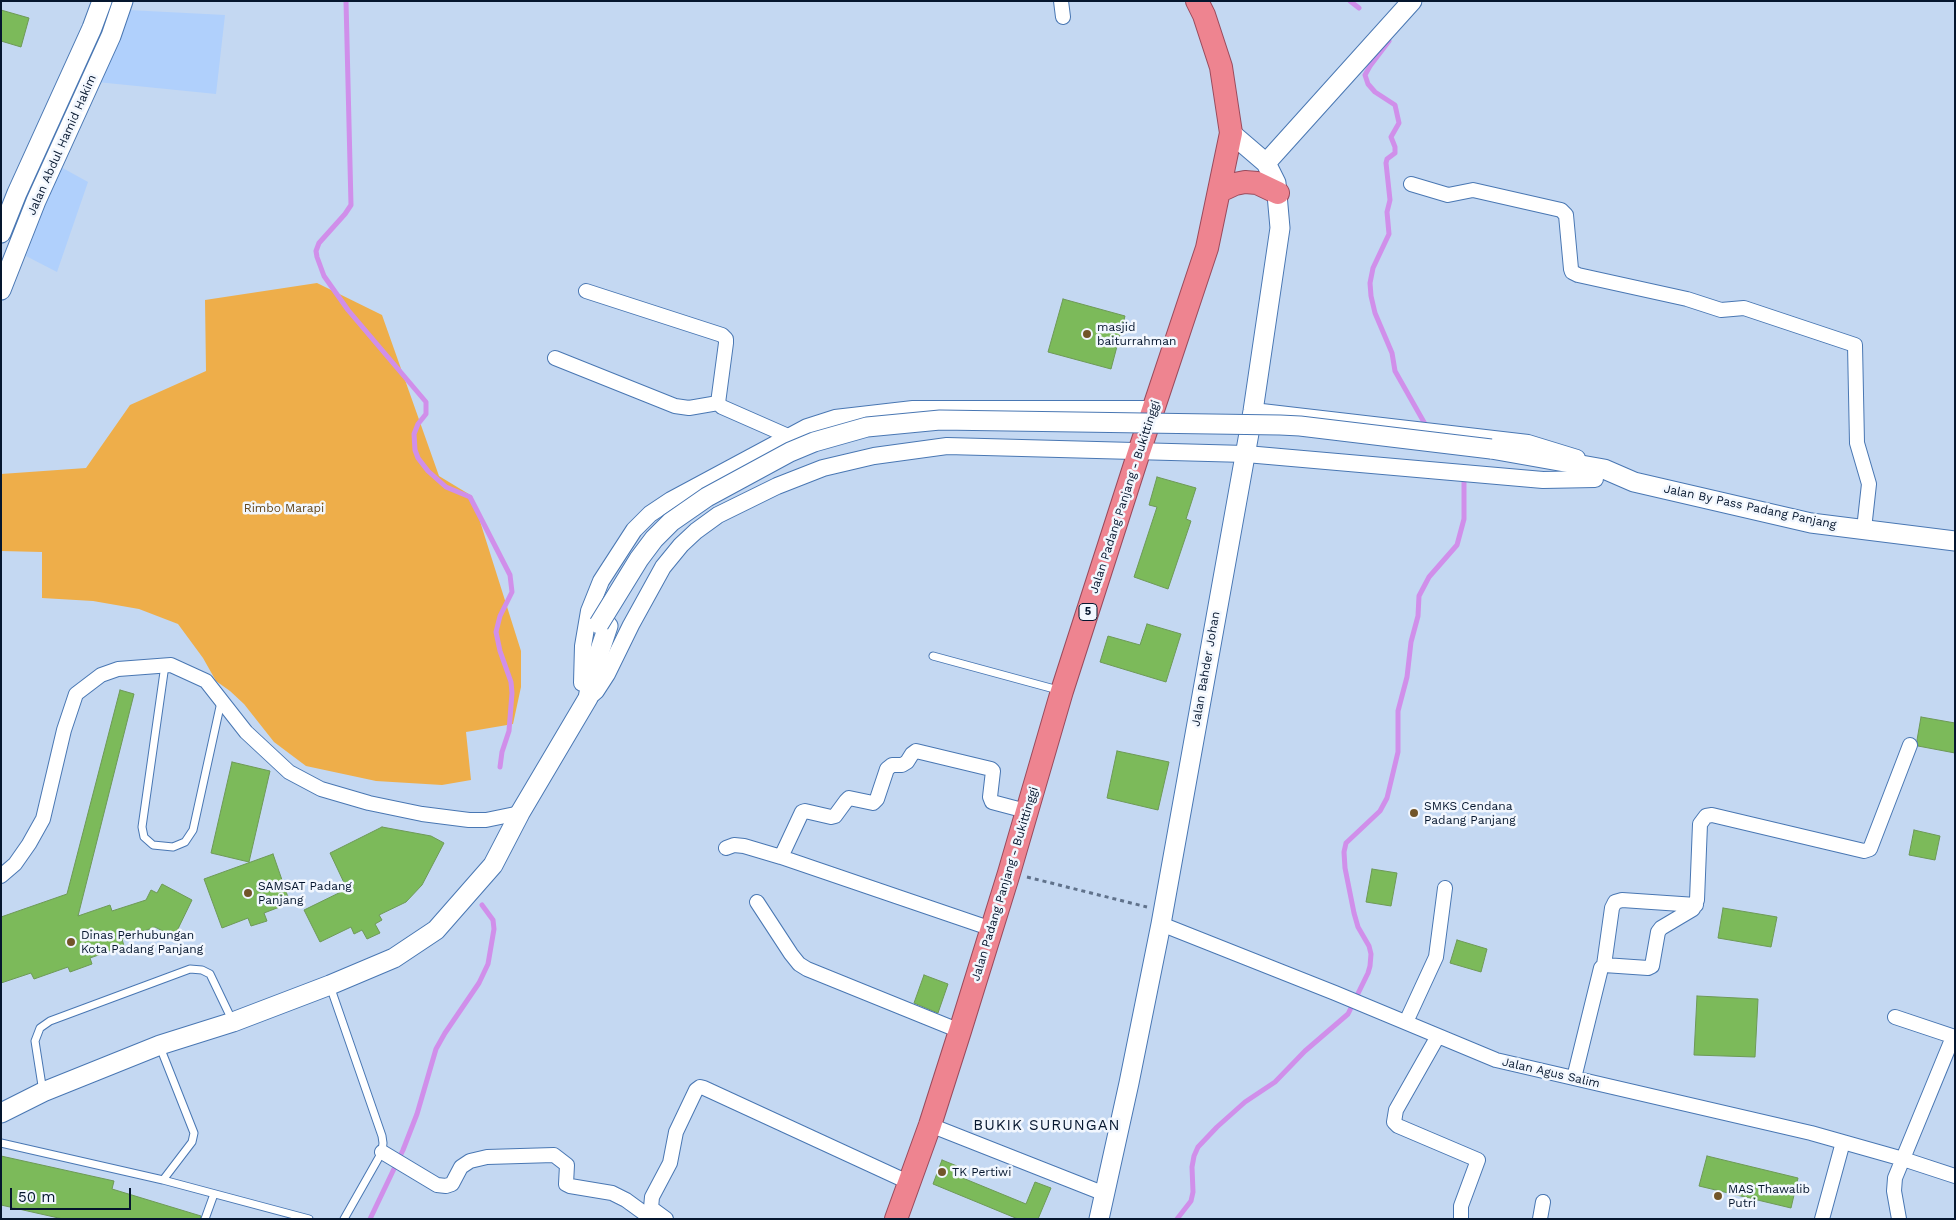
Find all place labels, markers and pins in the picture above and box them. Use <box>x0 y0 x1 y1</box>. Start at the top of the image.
place label: masjid baiturrahman <box>1097 320 1176 348</box>
marker: masjid baiturrahman <box>1081 328 1093 340</box>
place label: SMKS Cendana Padang Panjang <box>1424 799 1516 827</box>
marker: SMKS Cendana Padang Panjang <box>1408 807 1420 819</box>
place label: SAMSAT Padang Panjang <box>258 879 352 907</box>
marker: SAMSAT Padang Panjang <box>242 887 254 899</box>
place label: Dinas Perhubungan Kota Padang Panjang <box>81 928 203 956</box>
marker: Dinas Perhubungan Kota Padang Panjang <box>65 936 77 948</box>
place label: TK Pertiwi <box>952 1165 1011 1179</box>
marker: TK Pertiwi <box>936 1166 948 1178</box>
place label: MAS Thawalib Putri <box>1728 1182 1810 1210</box>
marker: MAS Thawalib Putri <box>1712 1190 1724 1202</box>

